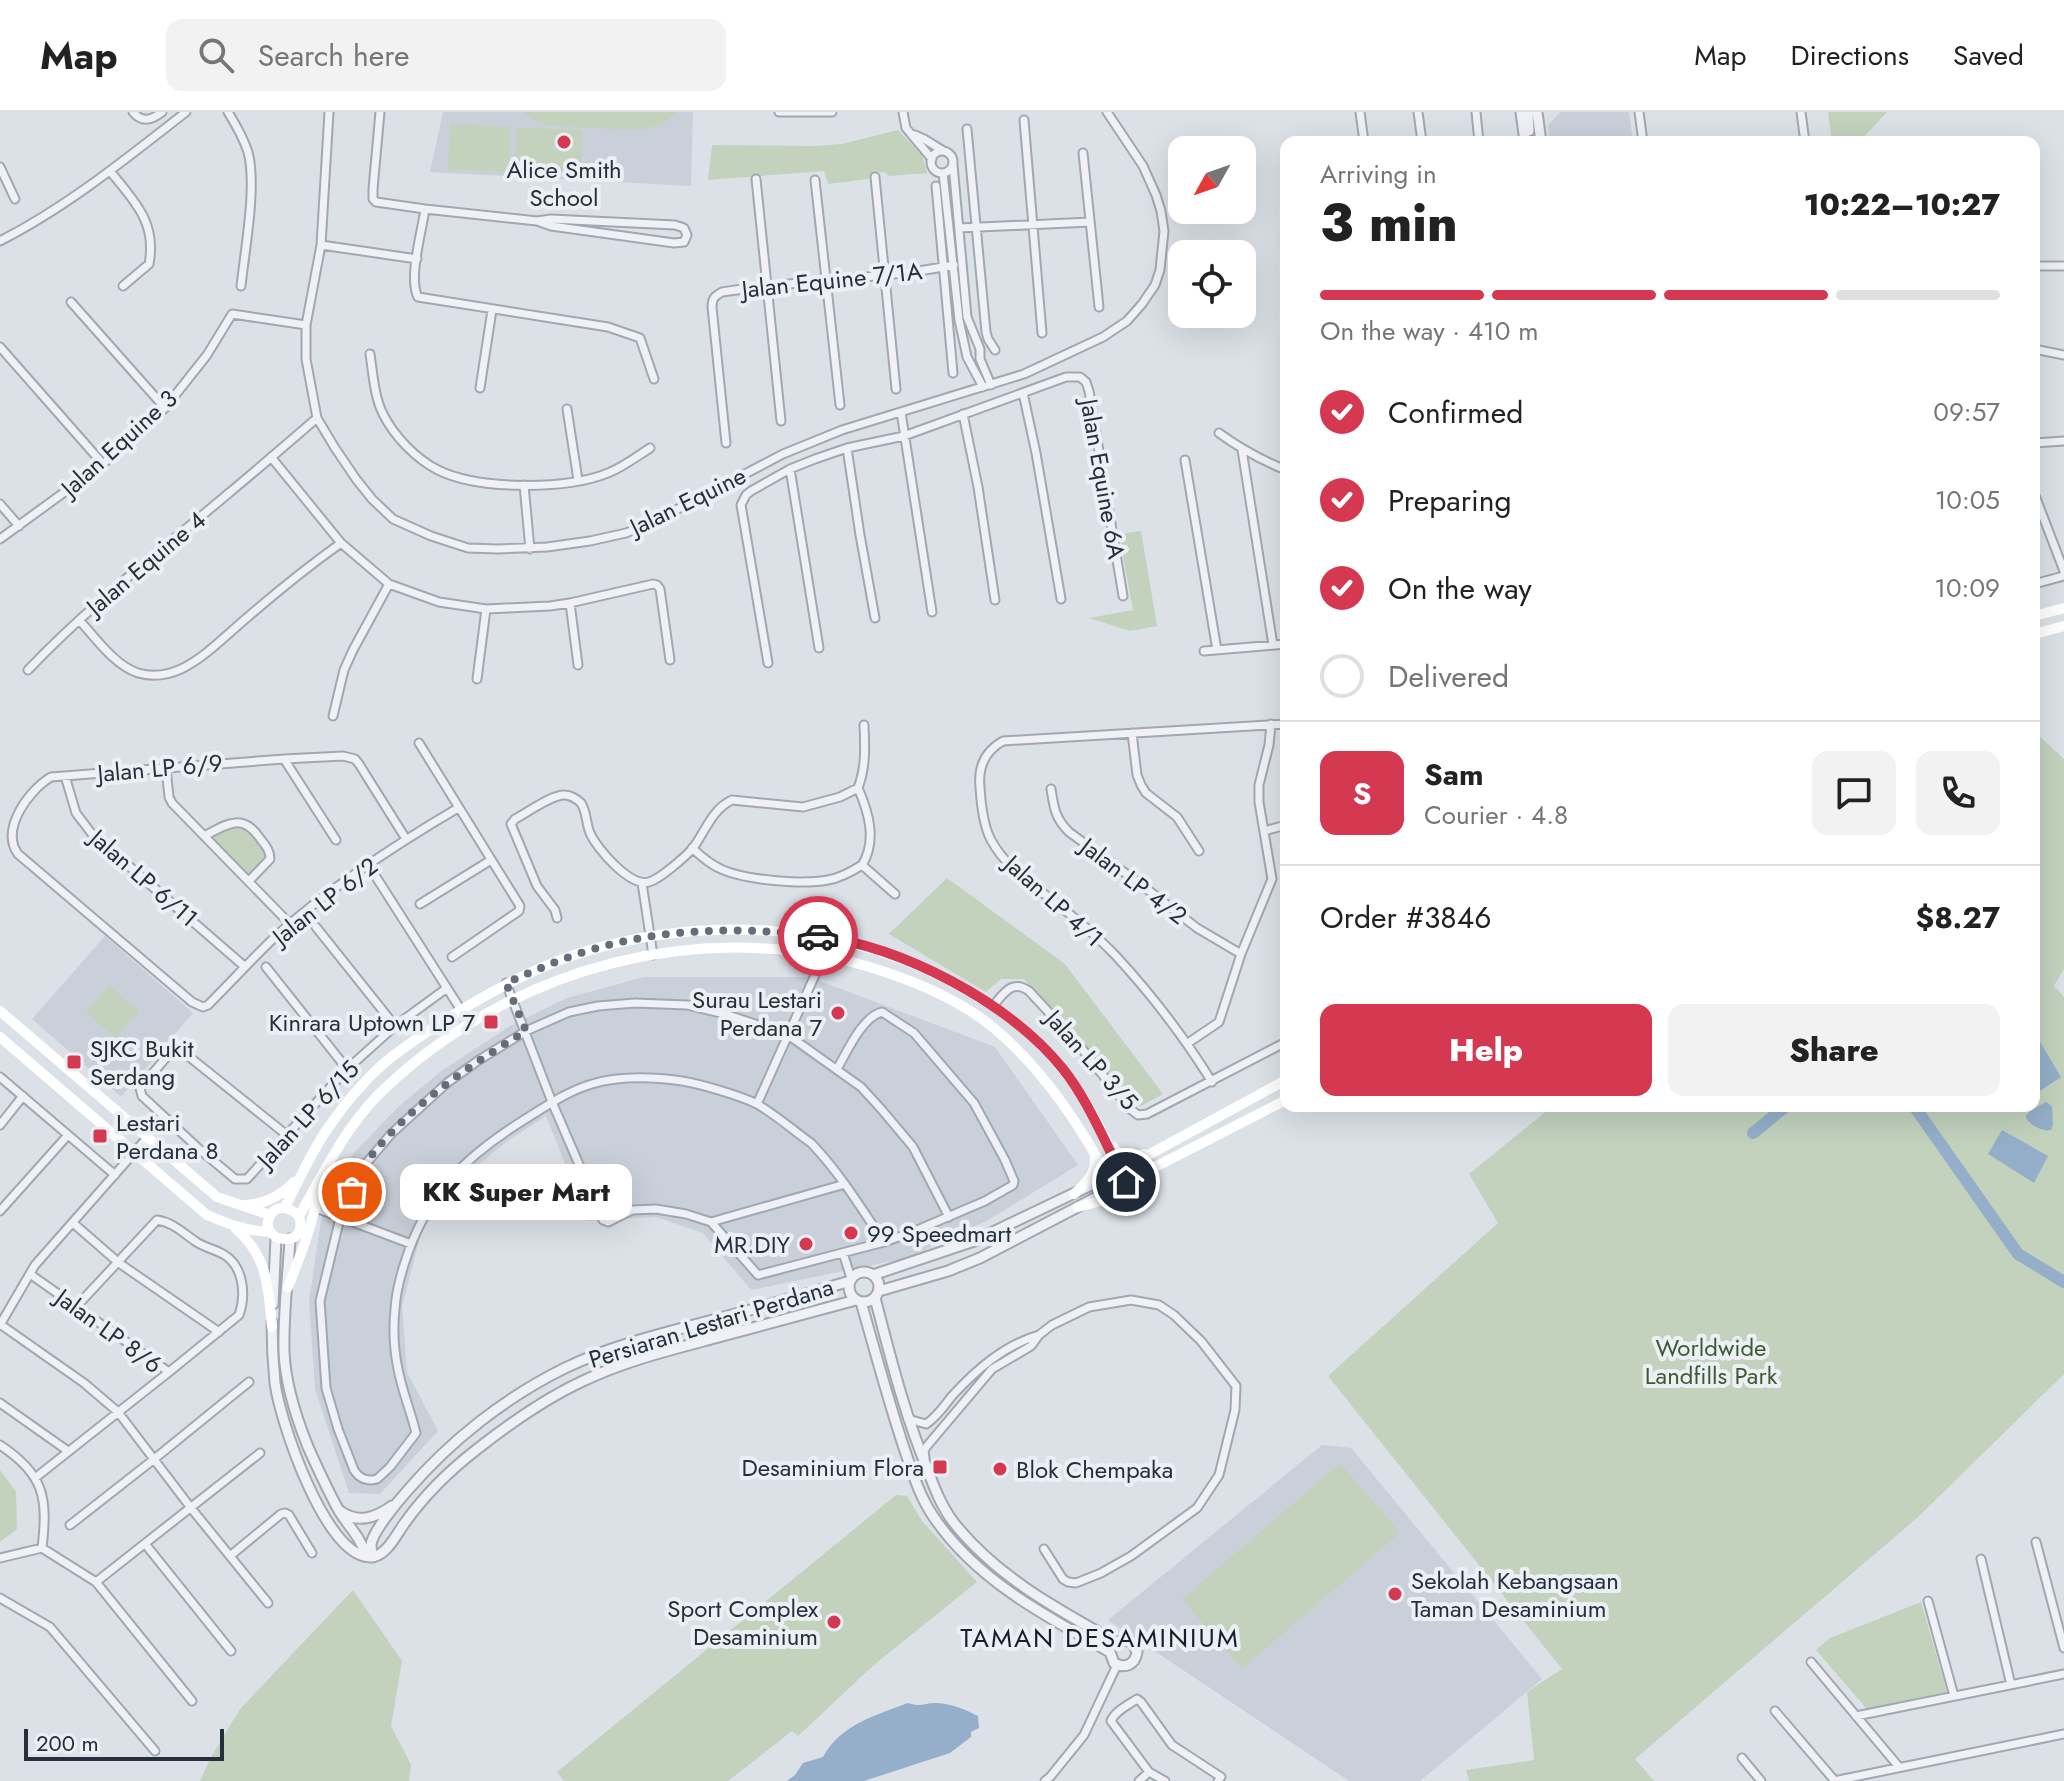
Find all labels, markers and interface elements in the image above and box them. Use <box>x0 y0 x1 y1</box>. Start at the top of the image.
search box <box>166 19 726 91</box>
text: Map <box>40 28 118 83</box>
icon: search <box>194 33 238 77</box>
text: Search here <box>258 34 410 77</box>
text: Map <box>1694 35 1746 76</box>
text: Directions <box>1790 35 1909 76</box>
text: Saved <box>1953 35 2024 76</box>
marker: Alice Smith School <box>555 133 573 151</box>
north arrow <box>1168 136 1256 224</box>
map controls <box>1168 136 1256 328</box>
place label: Alice Smith School <box>506 152 622 215</box>
text: Arriving in <box>1320 155 1437 193</box>
text: 10:22–10:27 <box>1804 183 2000 226</box>
text: 3 min <box>1320 185 1458 261</box>
button: locate <box>1168 240 1256 328</box>
street label: Jalan Equine 7/1A <box>737 253 924 307</box>
text: On the way · 410 m <box>1320 312 1539 350</box>
street label: Jalan Equine 3 <box>51 381 185 507</box>
icon: check <box>1320 390 1364 434</box>
text: Confirmed <box>1388 391 1523 434</box>
street label: Jalan Equine 6A <box>1071 393 1134 562</box>
text: 09:57 <box>1933 393 2000 431</box>
street label: Jalan Equine <box>622 458 752 545</box>
icon: check <box>1320 478 1364 522</box>
text: Preparing <box>1388 479 1512 522</box>
text: 10:05 <box>1935 481 2000 519</box>
street label: Jalan Equine 4 <box>77 503 213 625</box>
icon: check <box>1320 566 1364 610</box>
text: On the way <box>1388 567 1532 610</box>
text: 10:09 <box>1934 569 2000 607</box>
text: Delivered <box>1388 655 1509 698</box>
street label: Jalan LP 6/9 <box>93 745 224 791</box>
button: chat <box>1812 751 1896 835</box>
button: phone <box>1916 751 2000 835</box>
text: Sam <box>1424 753 1484 796</box>
text: S <box>1353 772 1371 815</box>
text: Courier · 4.8 <box>1424 796 1568 834</box>
street label: Jalan LP 6/11 <box>80 819 206 935</box>
street label: Jalan LP 4/2 <box>1071 828 1195 933</box>
street label: Jalan LP 4/1 <box>995 845 1111 955</box>
street label: Jalan LP 6/2 <box>263 849 385 955</box>
courier <box>778 896 858 976</box>
text: Order #3846 <box>1320 896 1492 939</box>
text: $8.27 <box>1916 896 2000 939</box>
icon: car <box>796 914 840 958</box>
place label: Surau Lestari Perdana 7 <box>692 982 822 1045</box>
street label: Jalan LP 3/5 <box>1036 1000 1146 1118</box>
marker: Surau Lestari Perdana 7 <box>829 1004 847 1022</box>
button: Help <box>1320 1004 1652 1096</box>
button: Share <box>1668 1004 2000 1096</box>
place label: Kinrara Uptown LP 7 <box>269 1005 475 1040</box>
marker: Kinrara Uptown LP 7 <box>482 1013 500 1031</box>
place label: SJKC Bukit Serdang <box>90 1031 194 1094</box>
street label: Jalan LP 6/15 <box>247 1052 367 1178</box>
marker: SJKC Bukit Serdang <box>65 1053 83 1071</box>
place label: Lestari Perdana 8 <box>116 1105 219 1168</box>
marker: Lestari Perdana 8 <box>91 1127 109 1145</box>
pin <box>1092 1148 1160 1216</box>
pin <box>318 1158 386 1226</box>
icon: home <box>1104 1160 1148 1204</box>
callout: KK Super Mart <box>400 1164 632 1220</box>
icon: bag <box>330 1170 374 1214</box>
text: KK Super Mart <box>422 1173 610 1211</box>
place label: 99 Speedmart <box>867 1216 1012 1251</box>
marker: 99 Speedmart <box>842 1224 860 1242</box>
place label: MR.DIY <box>714 1227 791 1262</box>
marker: MR.DIY <box>797 1235 815 1253</box>
street label: Persiaran Lestari Perdana <box>584 1269 838 1377</box>
street label: Jalan LP 8/6 <box>46 1279 170 1382</box>
park label: Worldwide Landfills Park <box>1645 1330 1778 1393</box>
place label: Desaminium Flora <box>741 1450 924 1485</box>
place label: Blok Chempaka <box>1016 1452 1173 1487</box>
marker: Desaminium Flora <box>931 1458 949 1476</box>
marker: Blok Chempaka <box>991 1460 1009 1478</box>
place label: Sekolah Kebangsaan Taman Desaminium <box>1411 1563 1619 1626</box>
marker: Sekolah Kebangsaan Taman Desaminium <box>1386 1585 1404 1603</box>
place label: Sport Complex Desaminium <box>667 1591 819 1654</box>
marker: Sport Complex Desaminium <box>825 1613 843 1631</box>
district label: TAMAN DESAMINIUM <box>960 1619 1240 1657</box>
scale bar <box>24 1725 224 1761</box>
text: 200 m <box>36 1727 99 1759</box>

